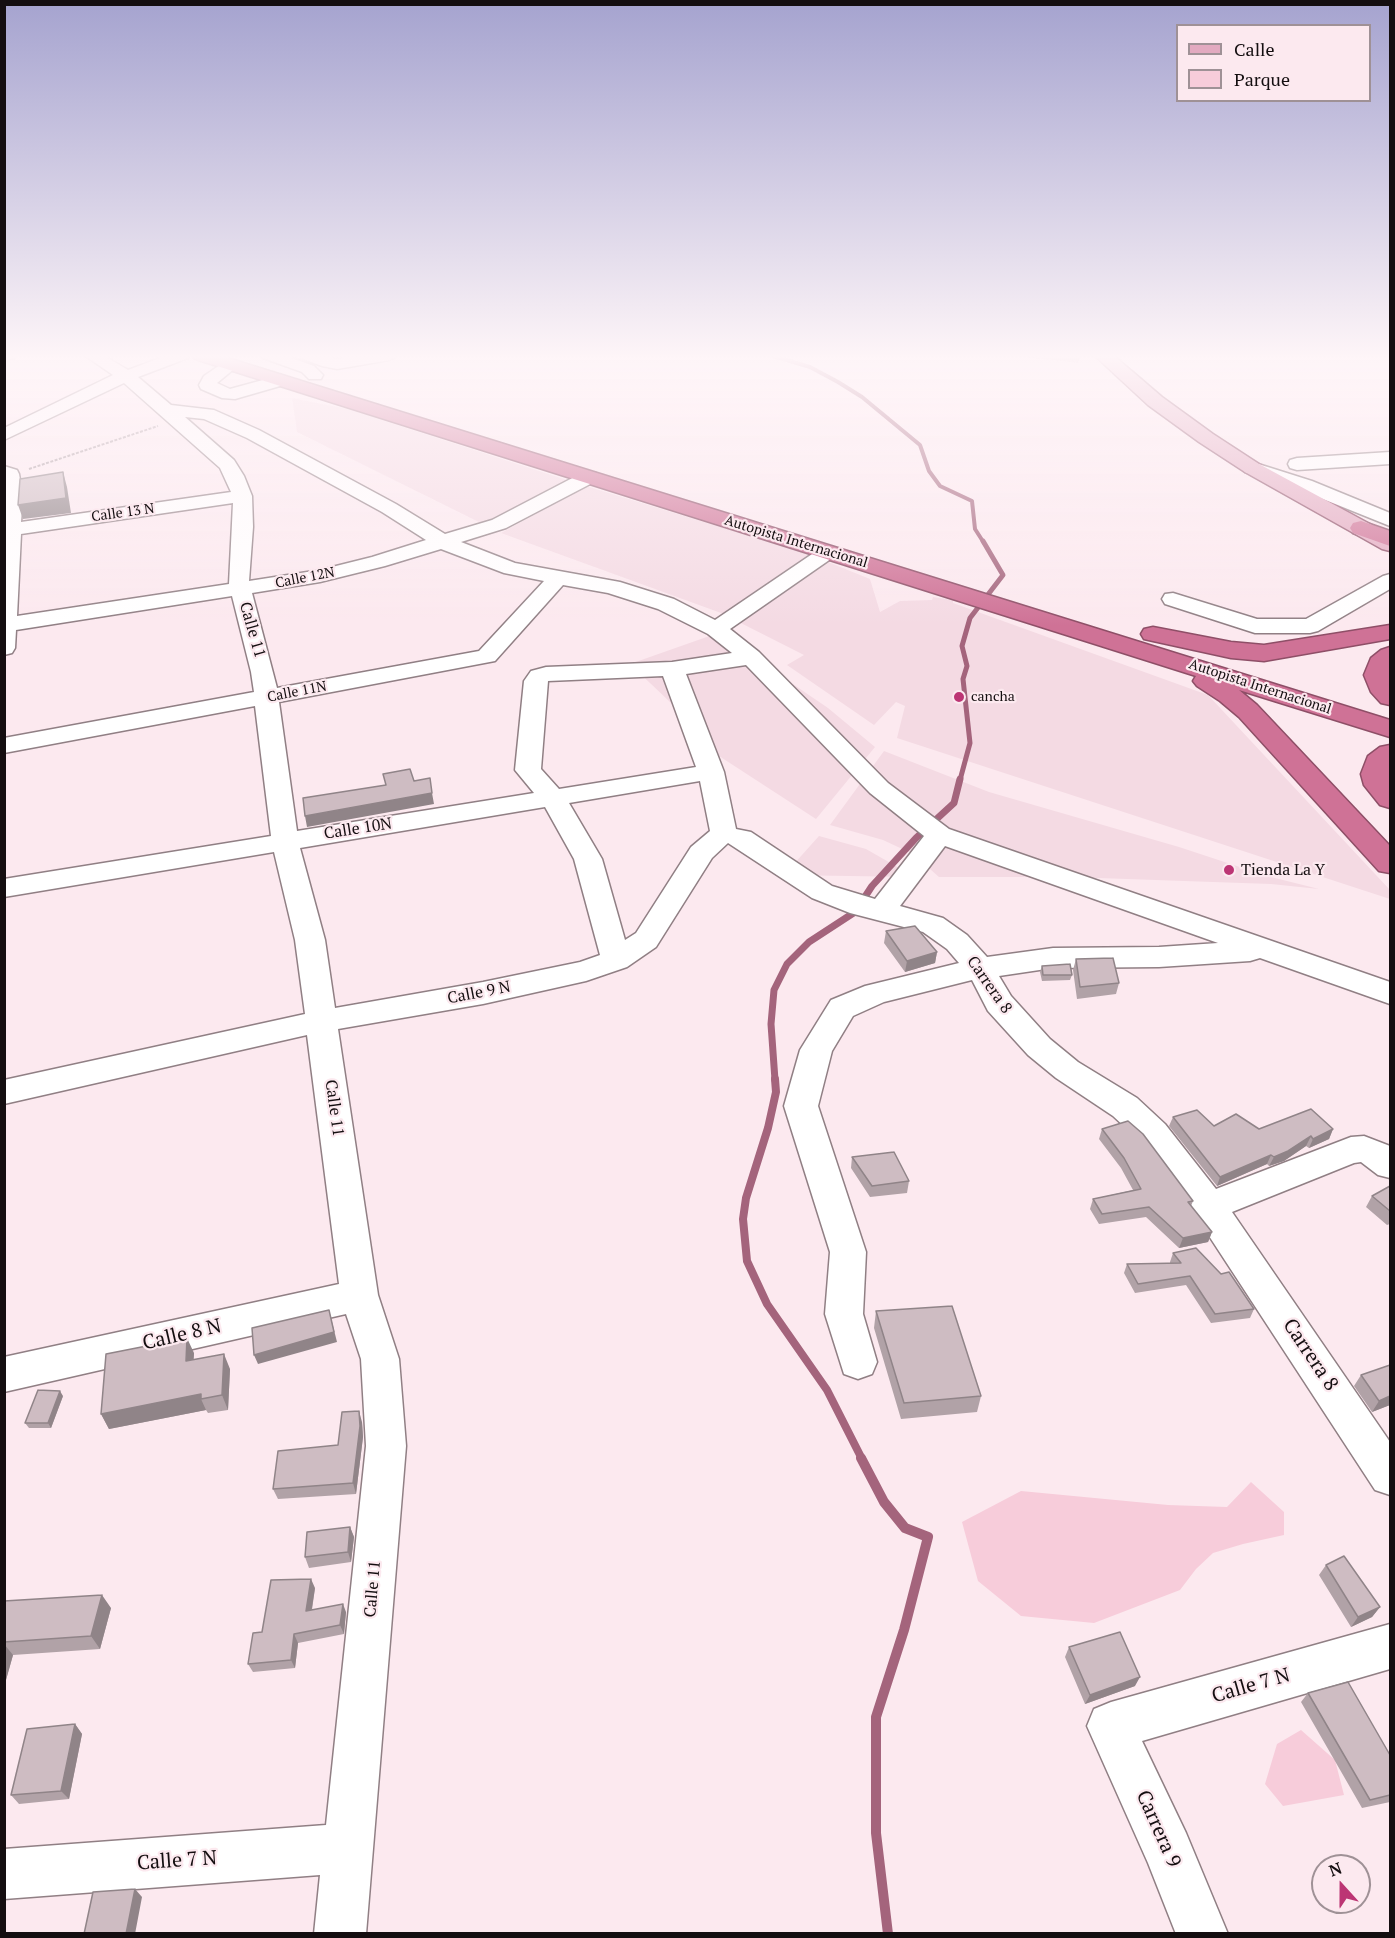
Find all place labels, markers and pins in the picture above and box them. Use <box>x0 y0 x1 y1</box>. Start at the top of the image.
place label: cancha <box>971 689 1015 705</box>
marker: cancha <box>952 690 966 704</box>
place label: Tienda La Y <box>1241 860 1325 880</box>
marker: Tienda La Y <box>1222 863 1236 877</box>

